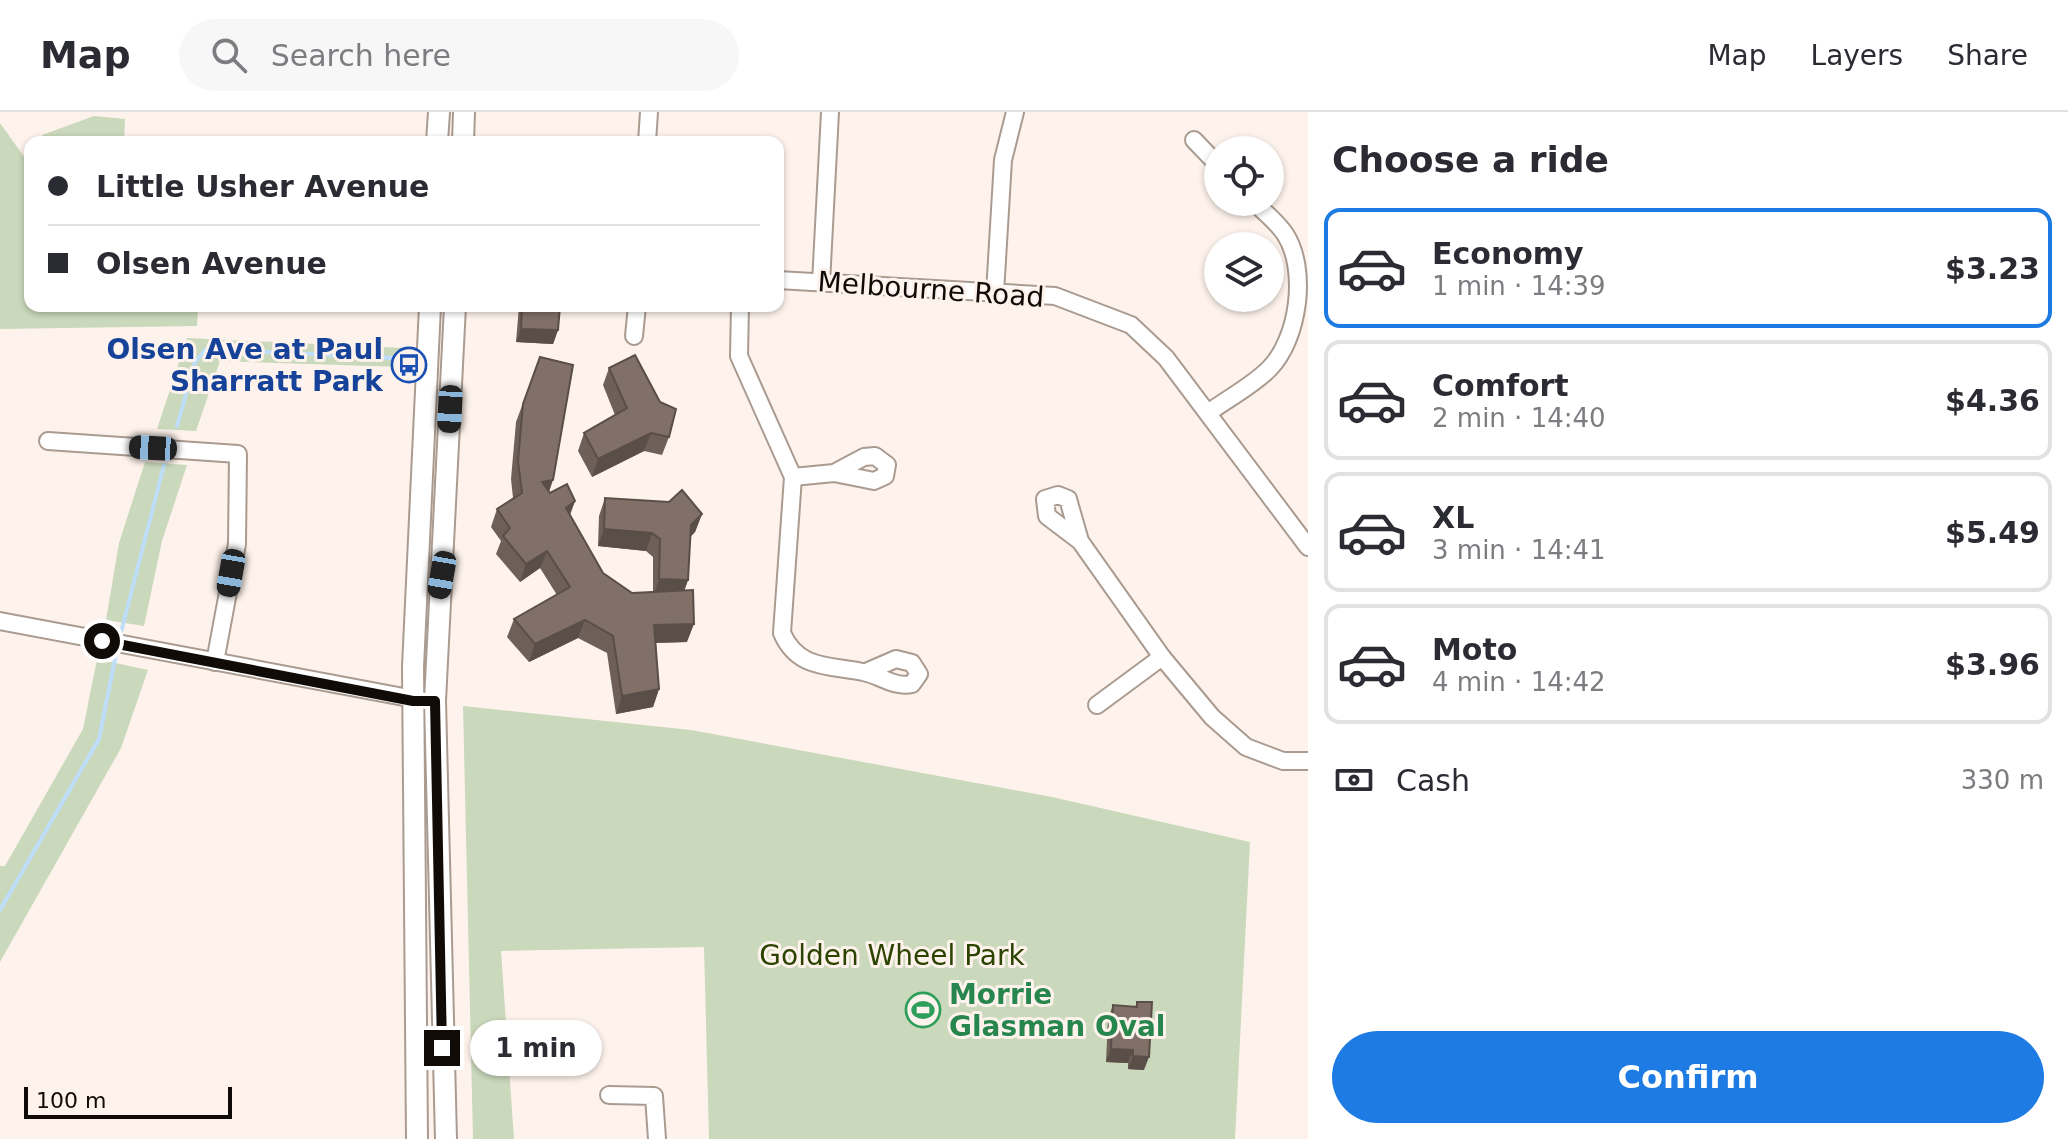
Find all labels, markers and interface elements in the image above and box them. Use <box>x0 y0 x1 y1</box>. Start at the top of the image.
search box <box>179 19 739 91</box>
text: Map <box>40 33 131 77</box>
icon: search <box>207 33 251 77</box>
text: Search here <box>271 38 451 73</box>
text: Map <box>1707 39 1767 72</box>
text: Layers <box>1811 39 1903 72</box>
text: Share <box>1947 39 2028 72</box>
map controls <box>1204 136 1284 312</box>
button: locate <box>1204 136 1284 216</box>
text: Choose a ride <box>1332 139 1609 180</box>
text: Little Usher Avenue <box>96 169 429 204</box>
button: layers <box>1204 232 1284 312</box>
icon: car <box>1336 232 1408 304</box>
text: Economy <box>1432 236 1584 271</box>
text: Olsen Avenue <box>96 246 327 281</box>
text: $3.23 <box>1945 251 2040 286</box>
street label: Melbourne Road <box>817 265 1045 314</box>
text: 1 min · 14:39 <box>1432 271 1606 301</box>
place label: Olsen Ave at Paul Sharratt Park <box>106 333 384 398</box>
bus stop icon: Olsen Ave at Paul Sharratt Park <box>390 346 428 384</box>
icon: car <box>1336 364 1408 436</box>
text: Comfort <box>1432 368 1569 403</box>
text: $4.36 <box>1945 383 2040 418</box>
car <box>437 384 463 434</box>
text: 2 min · 14:40 <box>1432 403 1606 433</box>
car <box>128 435 178 461</box>
icon: car <box>1336 496 1408 568</box>
text: XL <box>1432 500 1474 535</box>
text: $5.49 <box>1945 515 2040 550</box>
text: 3 min · 14:41 <box>1432 535 1606 565</box>
car <box>215 547 247 599</box>
car <box>426 549 458 601</box>
route start <box>84 623 120 659</box>
icon: car <box>1336 628 1408 700</box>
text: Moto <box>1432 632 1517 667</box>
text: $3.96 <box>1945 647 2040 682</box>
text: 4 min · 14:42 <box>1432 667 1606 697</box>
icon: cash <box>1332 758 1376 802</box>
text: Cash <box>1396 763 1470 798</box>
text: 330 m <box>1961 765 2044 795</box>
park label: Golden Wheel Park <box>759 939 1025 972</box>
place label: Morrie Glasman Oval <box>949 978 1165 1043</box>
sports icon: Morrie Glasman Oval <box>904 991 942 1029</box>
callout: 1 min <box>470 1020 602 1076</box>
route end <box>424 1030 460 1066</box>
button: Confirm <box>1332 1031 2044 1123</box>
text: 1 min <box>495 1033 577 1063</box>
scale bar <box>24 1083 232 1119</box>
text: 100 m <box>36 1088 106 1113</box>

